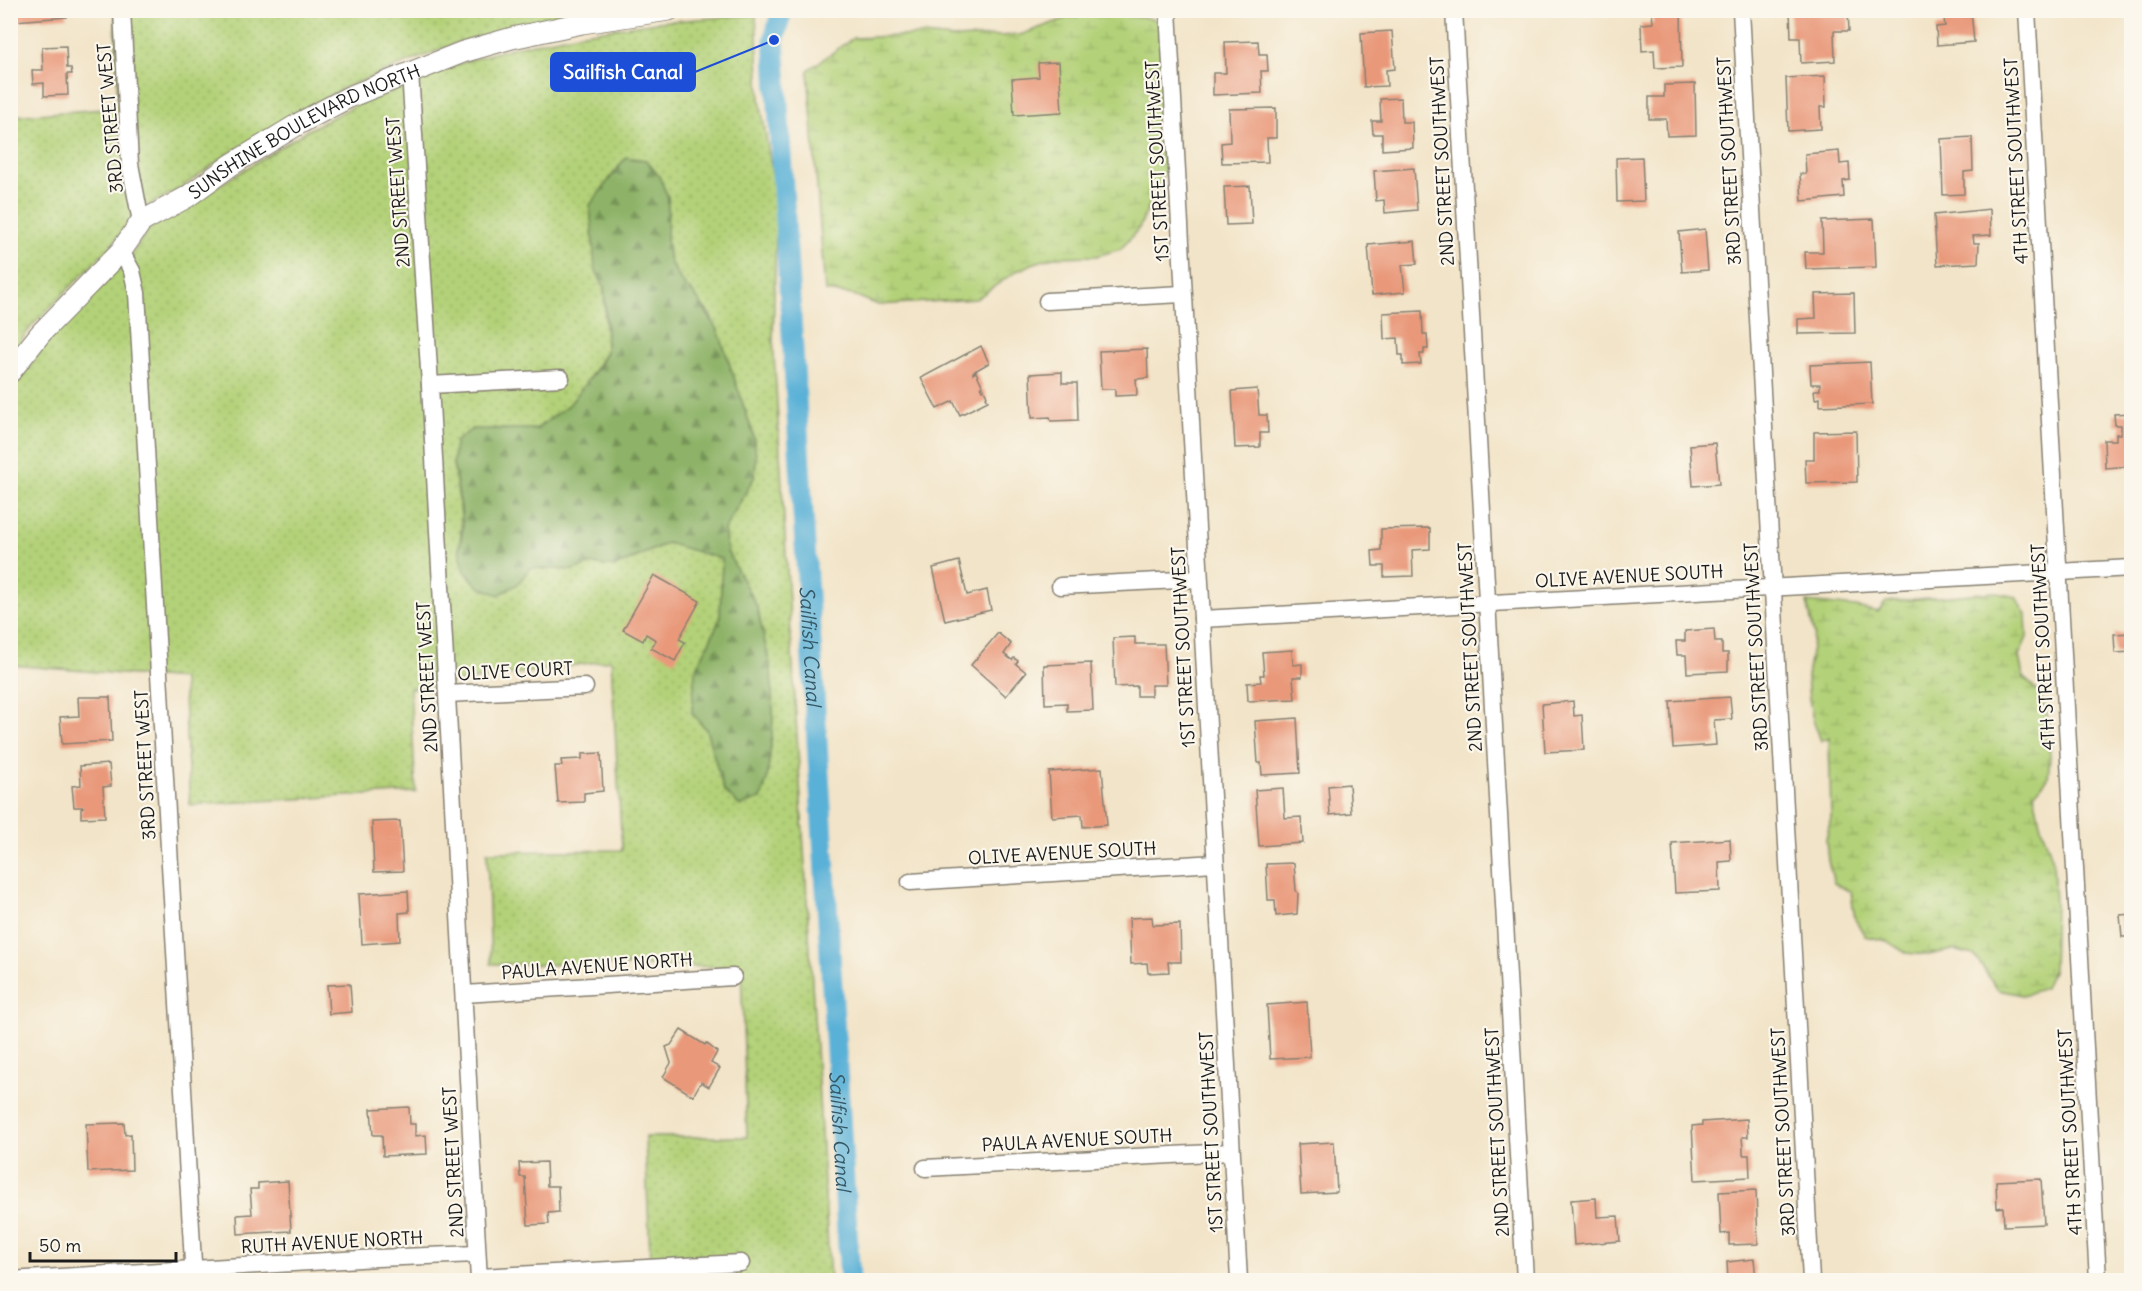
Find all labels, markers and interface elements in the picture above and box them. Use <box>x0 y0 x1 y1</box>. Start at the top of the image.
street label: 3RD STREET WEST <box>92 42 128 194</box>
callout: Sailfish Canal <box>551 53 695 91</box>
street label: 2ND STREET SOUTHWEST <box>1425 56 1459 266</box>
street label: 3RD STREET SOUTHWEST <box>1712 56 1746 266</box>
street label: 4TH STREET SOUTHWEST <box>1999 57 2033 265</box>
street label: SUNSHINE BOULEVARD NORTH <box>184 59 423 204</box>
text: Sailfish Canal <box>563 59 683 84</box>
street label: 1ST STREET SOUTHWEST <box>1140 60 1174 262</box>
street label: 2ND STREET WEST <box>381 116 415 268</box>
street label: 2ND STREET SOUTHWEST <box>1453 542 1487 752</box>
street label: 3RD STREET SOUTHWEST <box>1739 542 1773 752</box>
street label: 4TH STREET SOUTHWEST <box>2026 543 2060 751</box>
street label: 1ST STREET SOUTHWEST <box>1166 546 1200 748</box>
street label: OLIVE AVENUE SOUTH <box>1534 560 1724 592</box>
water label: Sailfish Canal <box>795 585 827 709</box>
street label: 2ND STREET WEST <box>412 601 442 753</box>
street label: OLIVE COURT <box>457 656 573 686</box>
street label: 3RD STREET WEST <box>130 689 160 841</box>
street label: OLIVE AVENUE SOUTH <box>967 837 1157 869</box>
street label: PAULA AVENUE NORTH <box>500 948 694 984</box>
street label: 2ND STREET SOUTHWEST <box>1480 1027 1514 1237</box>
street label: 3RD STREET SOUTHWEST <box>1766 1027 1800 1237</box>
street label: 4TH STREET SOUTHWEST <box>2053 1028 2087 1236</box>
street label: 1ST STREET SOUTHWEST <box>1194 1031 1228 1233</box>
water label: Sailfish Canal <box>825 1070 857 1194</box>
street label: 2ND STREET WEST <box>438 1086 468 1238</box>
street label: PAULA AVENUE SOUTH <box>981 1124 1173 1156</box>
scale bar <box>30 1225 176 1263</box>
street label: RUTH AVENUE NORTH <box>240 1226 424 1258</box>
text: 50 m <box>39 1234 81 1257</box>

